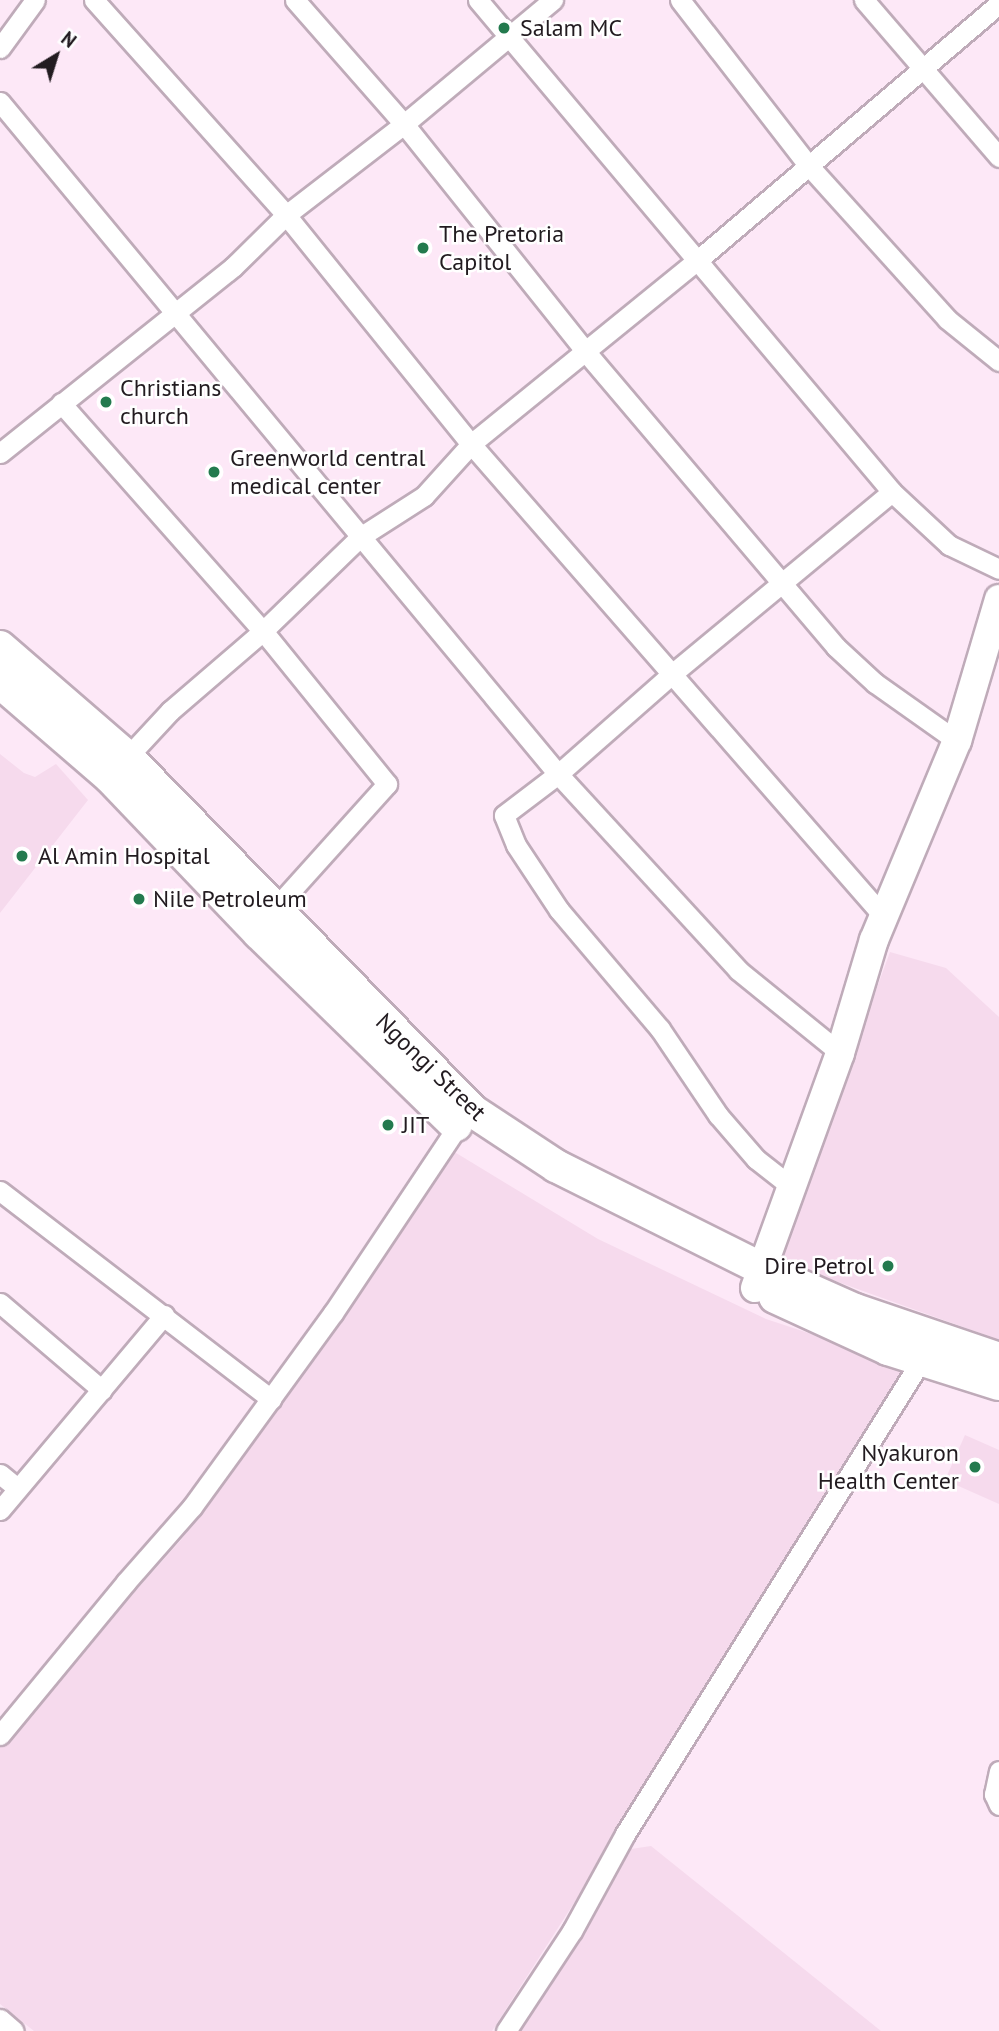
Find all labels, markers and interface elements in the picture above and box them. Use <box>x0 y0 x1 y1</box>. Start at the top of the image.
place label: Salam MC <box>520 14 622 42</box>
marker: Salam MC <box>494 18 514 38</box>
north arrow <box>21 21 91 91</box>
text: N <box>57 26 81 53</box>
place label: The Pretoria Capitol <box>439 220 564 276</box>
marker: The Pretoria Capitol <box>413 238 433 258</box>
place label: Christians church <box>120 374 221 430</box>
marker: Christians church <box>98 394 114 410</box>
place label: Greenworld central medical center <box>230 444 426 500</box>
marker: Greenworld central medical center <box>204 462 224 482</box>
place label: Al Amin Hospital <box>38 842 211 870</box>
marker: Al Amin Hospital <box>12 846 32 866</box>
place label: Nile Petroleum <box>153 885 307 913</box>
marker: Nile Petroleum <box>131 891 147 907</box>
street label: Ngongi Street <box>370 1007 492 1127</box>
place label: JIT <box>402 1111 429 1139</box>
marker: JIT <box>380 1117 396 1133</box>
place label: Dire Petrol <box>764 1252 874 1280</box>
marker: Dire Petrol <box>880 1258 896 1274</box>
place label: Nyakuron Health Center <box>818 1439 959 1495</box>
marker: Nyakuron Health Center <box>965 1457 985 1477</box>

